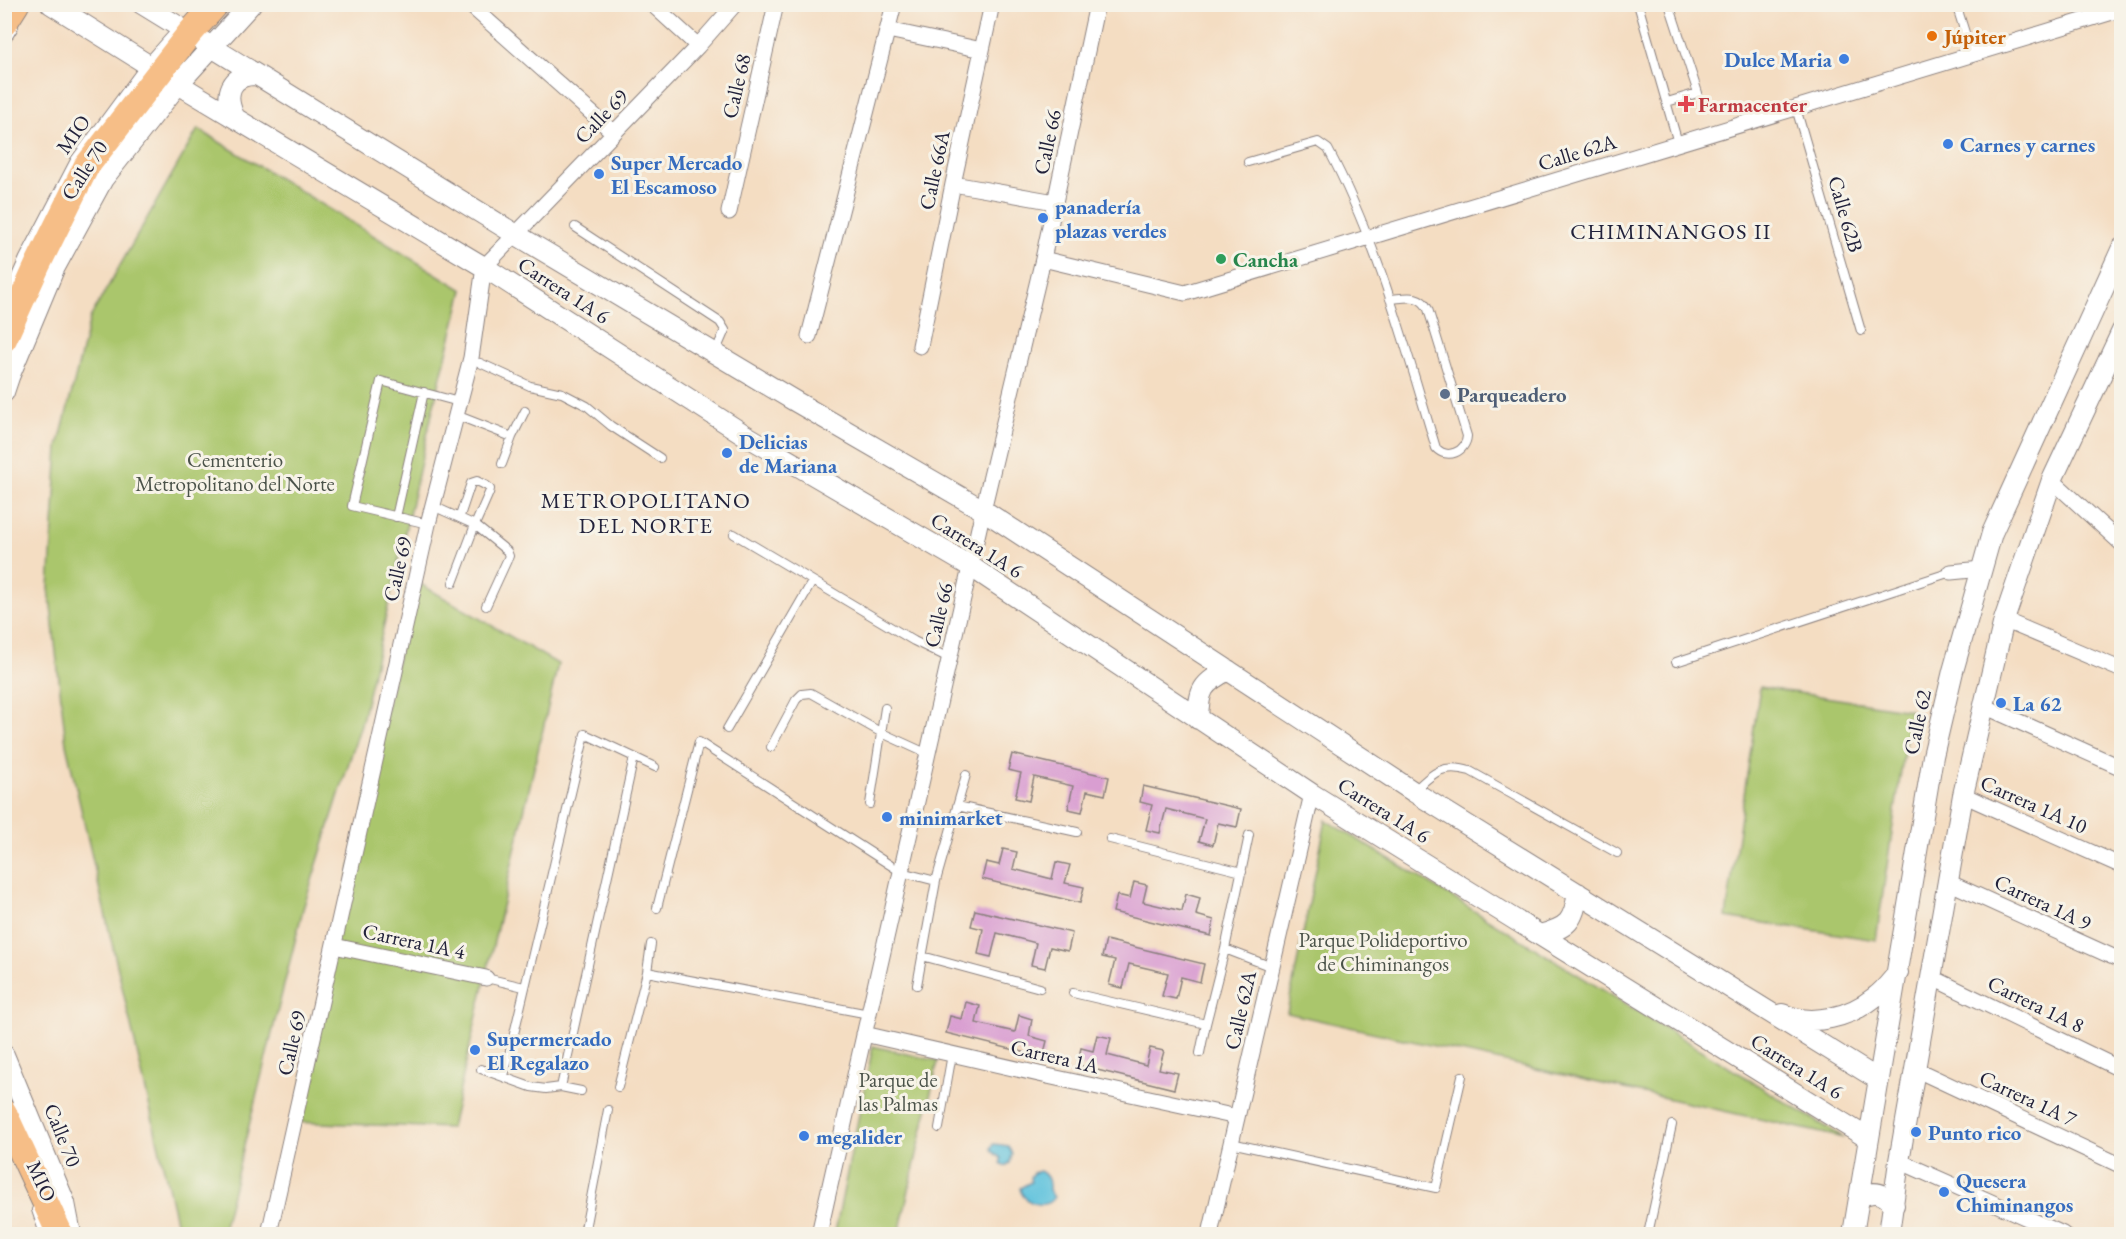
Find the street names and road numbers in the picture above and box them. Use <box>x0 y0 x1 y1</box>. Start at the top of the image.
street label: Calle 68 <box>715 51 757 121</box>
street label: Calle 69 <box>568 83 634 149</box>
street label: Calle 66 <box>1027 107 1067 177</box>
street label: MIO <box>50 109 96 159</box>
street label: Calle 66A <box>912 127 956 212</box>
street label: Calle 62A <box>1535 127 1620 177</box>
street label: Calle 70 <box>55 135 113 205</box>
street label: Calle 62B <box>1822 173 1870 255</box>
street label: Carrera 1A 6 <box>513 250 615 330</box>
street label: Carrera 1A 6 <box>926 506 1028 584</box>
street label: Calle 69 <box>376 534 418 604</box>
street label: Calle 66 <box>917 580 959 650</box>
street label: Calle 62 <box>1897 687 1937 757</box>
street label: Carrera 1A 10 <box>1976 768 2092 840</box>
street label: Carrera 1A 6 <box>1333 771 1435 849</box>
street label: Carrera 1A 9 <box>1990 868 2096 936</box>
street label: Carrera 1A 4 <box>360 917 469 965</box>
street label: Calle 62A <box>1218 967 1262 1052</box>
street label: Carrera 1A 8 <box>1983 969 2089 1039</box>
street label: Calle 69 <box>270 1008 312 1078</box>
street label: Carrera 1A 6 <box>1746 1027 1848 1105</box>
street label: Carrera 1A <box>1008 1033 1102 1079</box>
street label: Carrera 1A 7 <box>1975 1064 2082 1133</box>
street label: Calle 70 <box>38 1099 88 1171</box>
street label: MIO <box>21 1156 63 1206</box>

